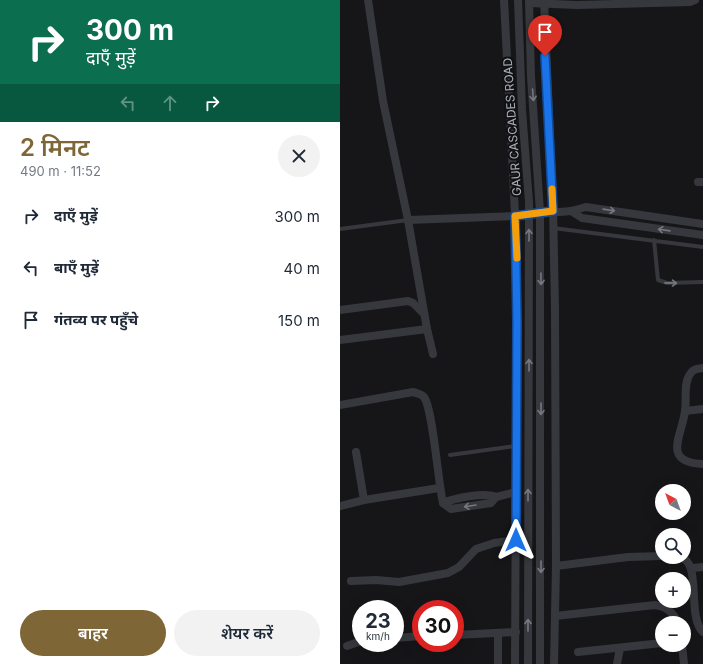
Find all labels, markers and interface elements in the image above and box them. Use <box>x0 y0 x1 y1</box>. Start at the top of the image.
text: 300 m <box>86 13 174 47</box>
pin <box>528 15 562 56</box>
icon: right <box>20 16 72 68</box>
icon: arrive <box>534 21 556 43</box>
text: दाएँ मुड़ें <box>86 47 136 68</box>
street label: GAUR CASCADES ROAD <box>500 57 524 197</box>
one-way arrow <box>529 88 536 101</box>
icon: left <box>117 92 139 114</box>
icon: ahead <box>159 92 181 114</box>
icon: right <box>201 92 223 114</box>
text: 2 मिनट <box>20 133 90 162</box>
button: close <box>278 135 320 177</box>
text: 490 m · 11:52 <box>20 163 101 179</box>
icon: right <box>20 205 42 227</box>
text: दाएँ मुड़ें <box>54 206 98 225</box>
one-way arrow <box>602 206 615 214</box>
text: 300 m <box>274 207 320 226</box>
one-way arrow <box>658 226 671 234</box>
one-way arrow <box>525 229 533 242</box>
icon: left <box>20 257 42 279</box>
text: बाएँ मुड़ें <box>54 258 99 277</box>
text: 40 m <box>283 259 320 278</box>
one-way arrow <box>537 272 545 285</box>
one-way arrow <box>664 279 677 287</box>
icon: arrive <box>20 309 42 331</box>
text: गंतव्य पर पहुँचे <box>54 310 138 329</box>
text: 150 m <box>278 311 320 330</box>
one-way arrow <box>525 359 533 372</box>
one-way arrow <box>537 402 545 415</box>
north arrow <box>655 484 691 520</box>
map controls <box>655 484 691 652</box>
one-way arrow <box>524 489 532 502</box>
one-way arrow <box>464 503 477 511</box>
position arrow <box>495 519 537 561</box>
button: search <box>655 528 691 564</box>
one-way arrow <box>537 560 545 573</box>
button: + <box>655 572 691 608</box>
speed limit sign: 30 <box>412 600 464 652</box>
text: 23 <box>365 609 391 633</box>
button: बाहर <box>20 610 166 656</box>
button: शेयर करें <box>174 610 320 656</box>
button: − <box>655 616 691 652</box>
one-way arrow <box>524 619 532 632</box>
text: km/h <box>366 630 390 642</box>

